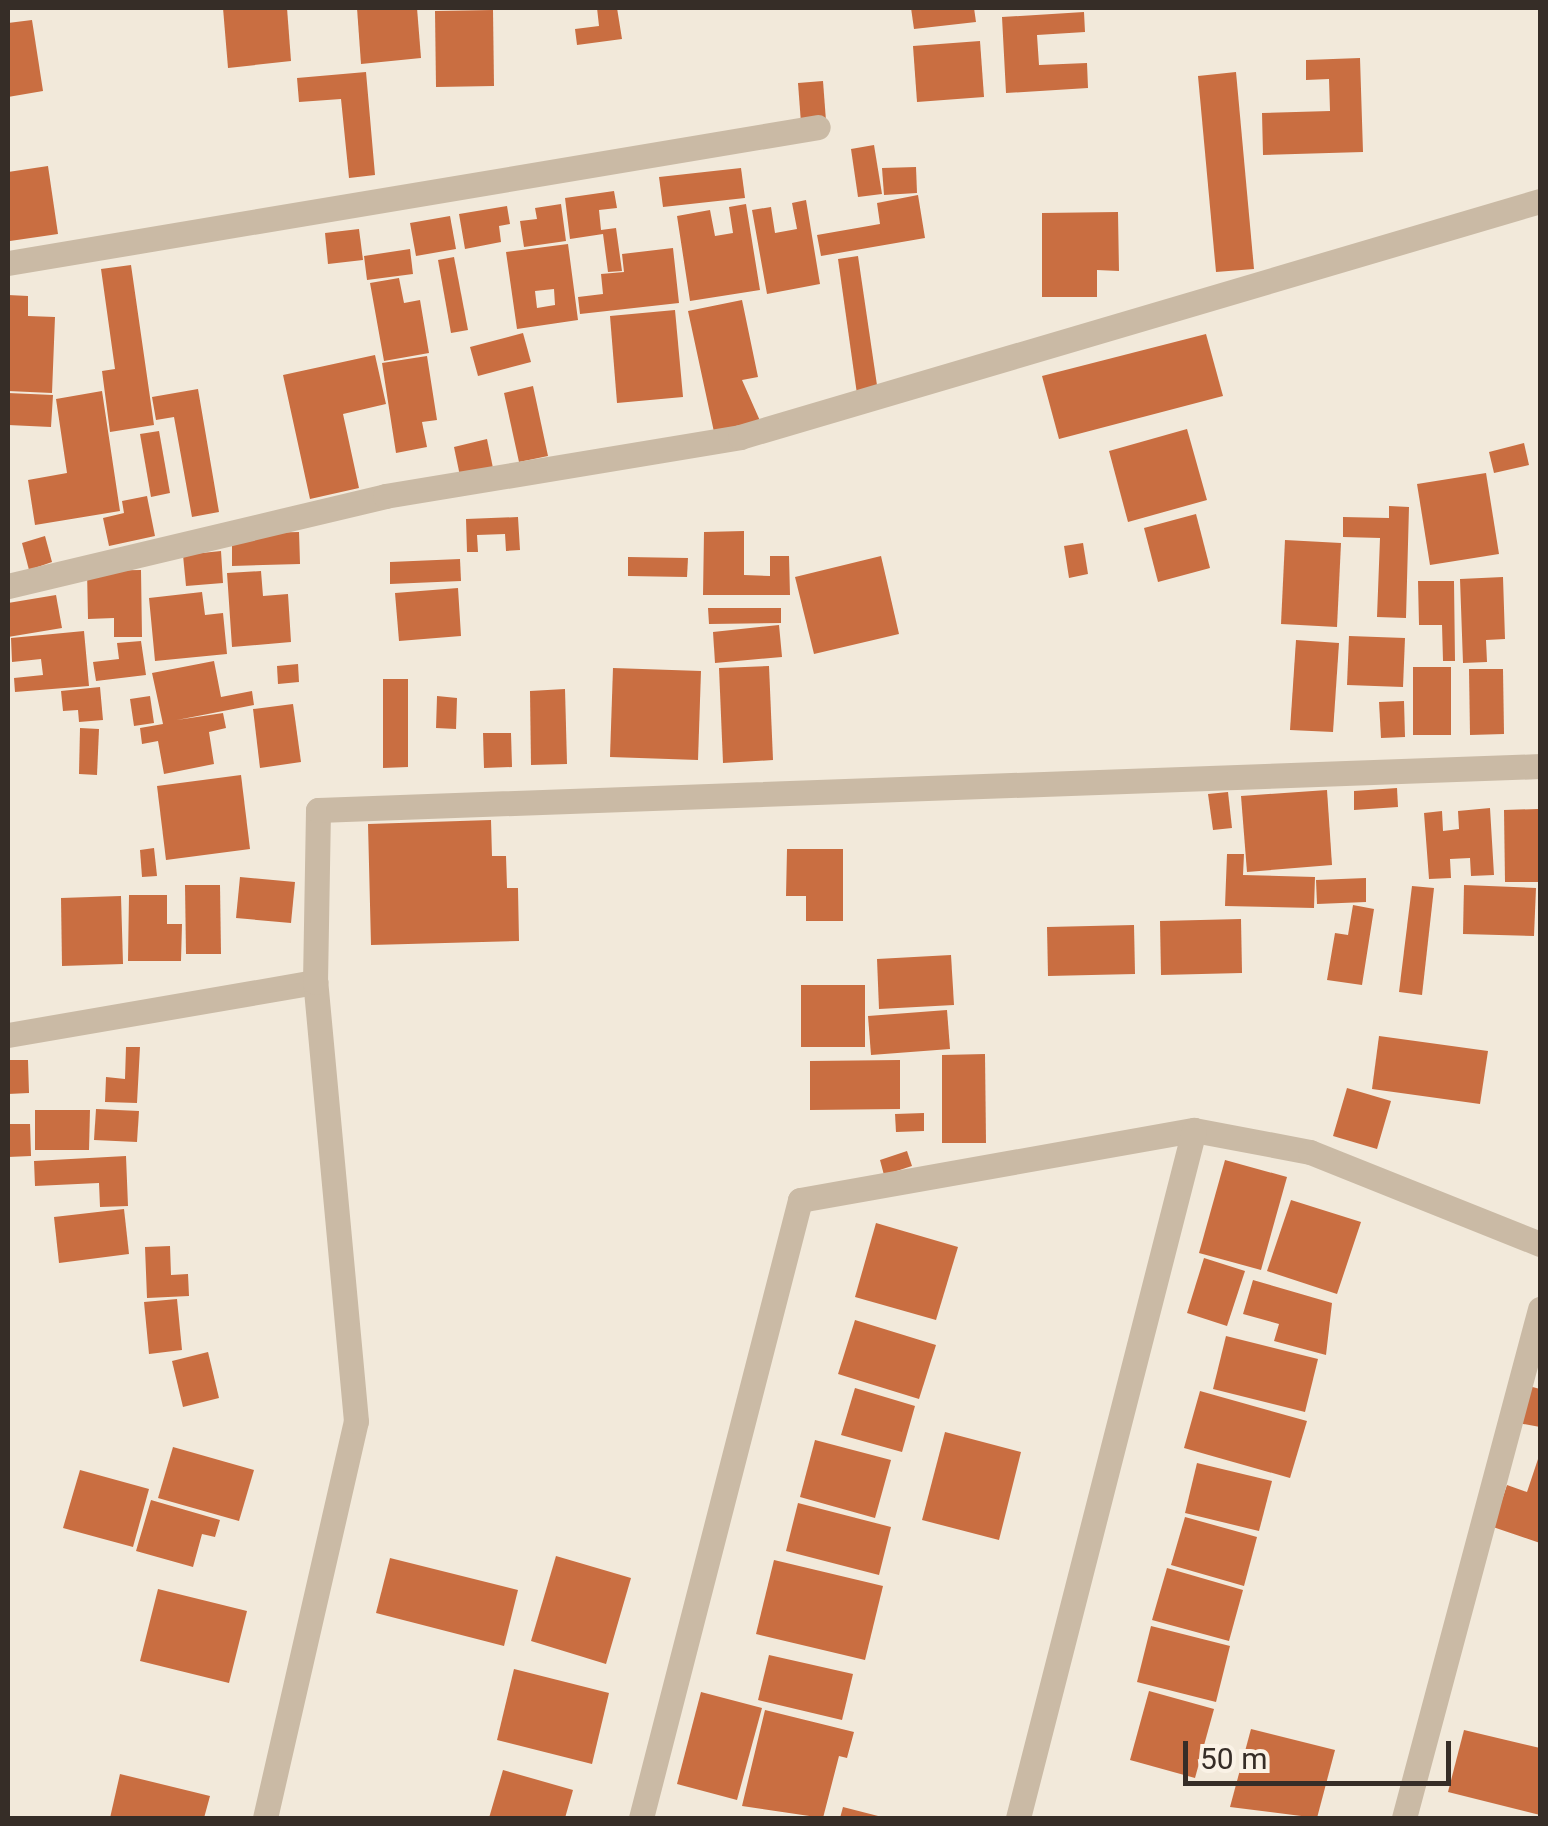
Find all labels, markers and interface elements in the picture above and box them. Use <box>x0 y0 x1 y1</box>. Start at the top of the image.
scale bar <box>1188 1721 1456 1783</box>
text: 50 m <box>1200 1741 1267 1776</box>

